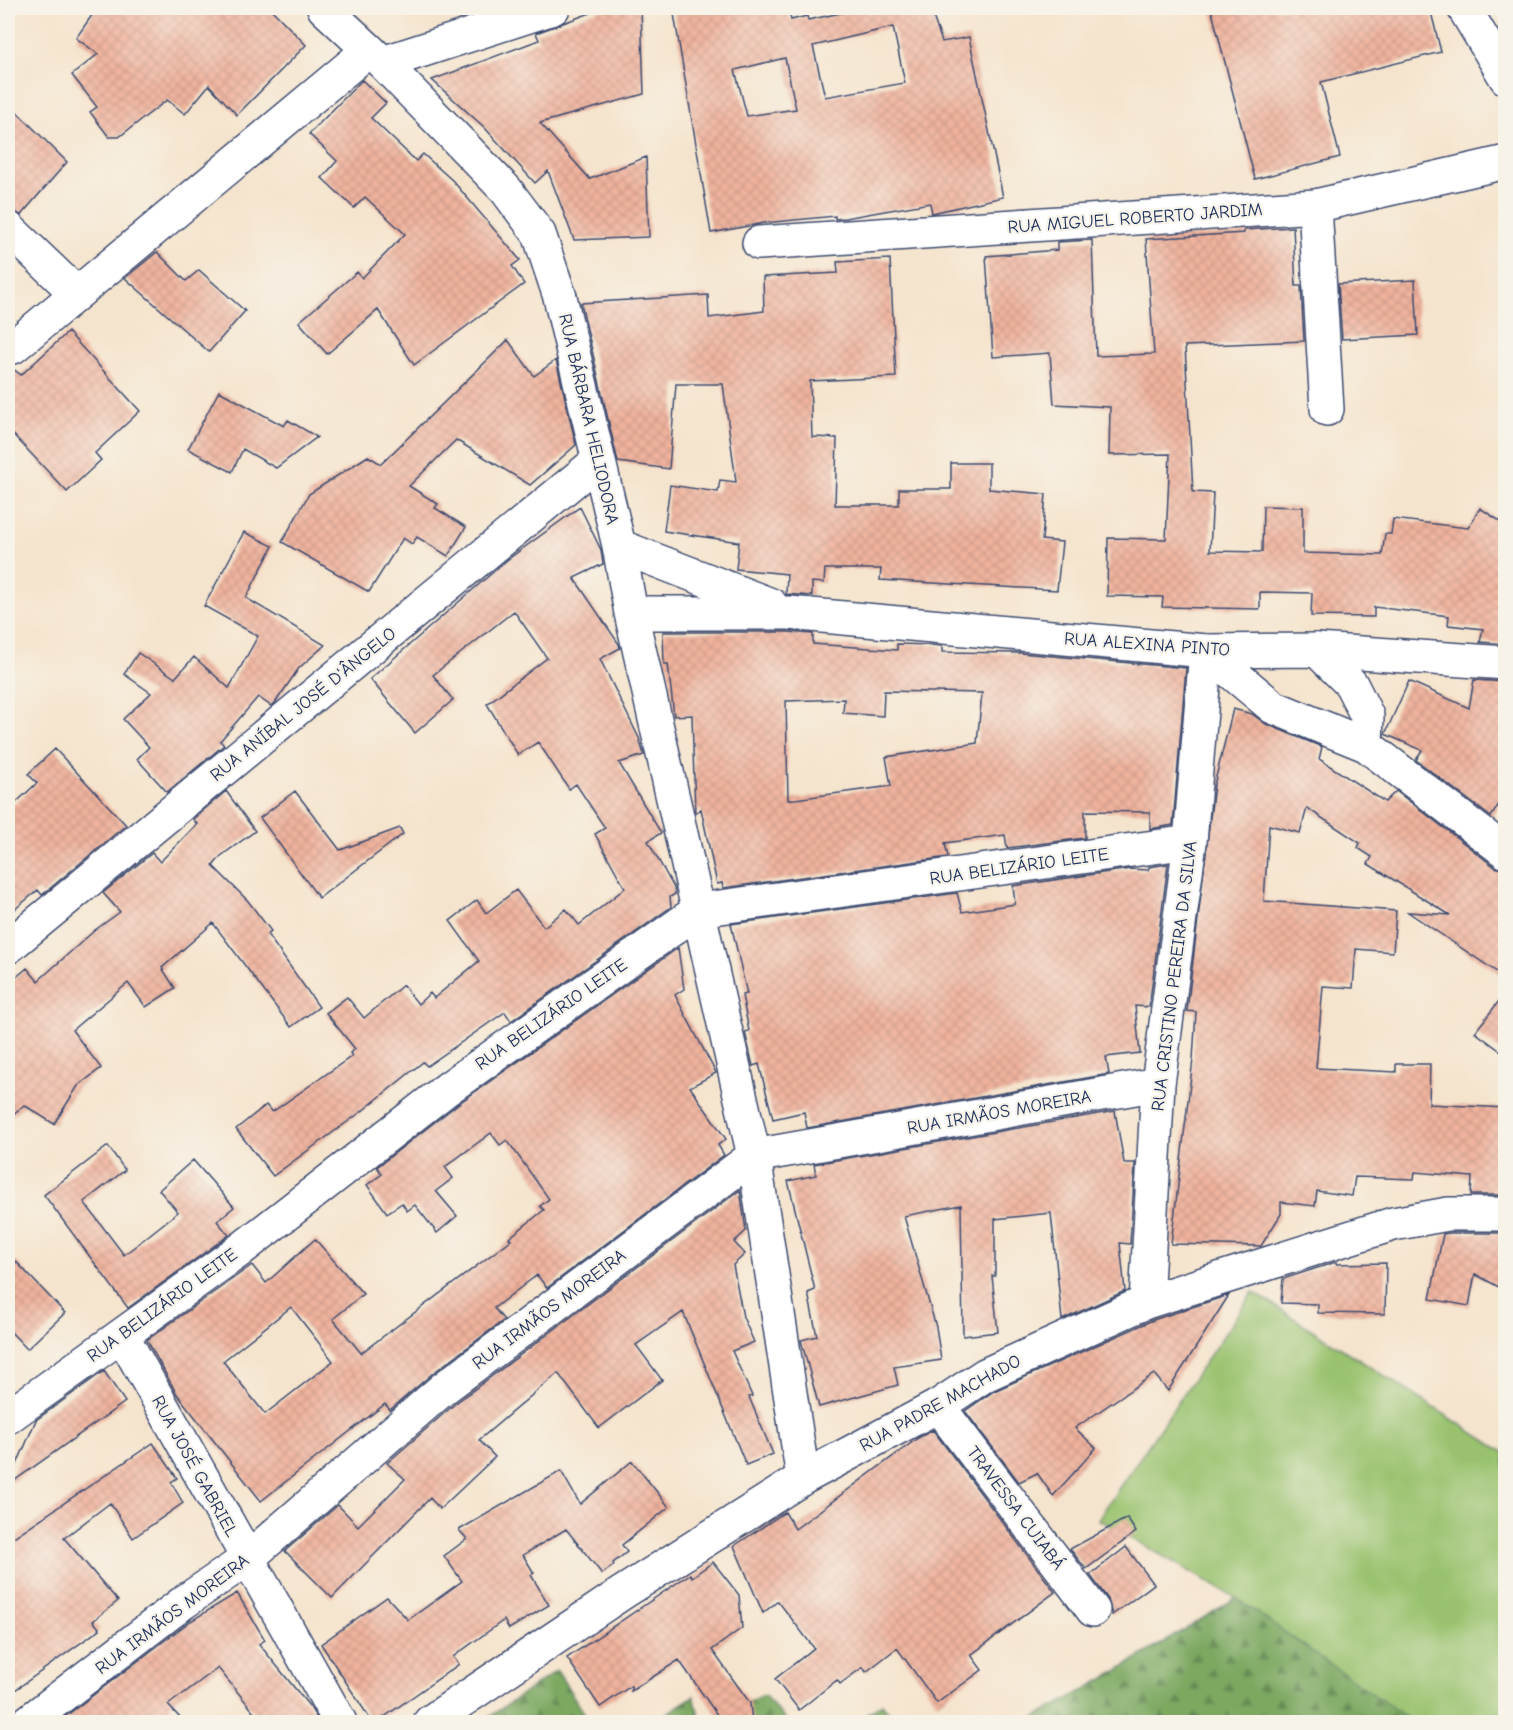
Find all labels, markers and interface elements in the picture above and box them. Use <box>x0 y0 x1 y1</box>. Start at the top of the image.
street label: RUA MIGUEL ROBERTO JARDIM <box>1007 199 1263 238</box>
street label: RUA BÁRBARA HELIODORA <box>554 311 624 527</box>
street label: RUA ANÍBAL JOSÉ D'ÂNGELO <box>206 622 400 786</box>
street label: RUA ALEXINA PINTO <box>1063 628 1231 661</box>
street label: RUA CRISTINO PEREIRA DA SILVA <box>1147 840 1202 1112</box>
street label: RUA BELIZÁRIO LEITE <box>928 843 1110 889</box>
street label: RUA BELIZÁRIO LEITE <box>471 953 631 1075</box>
street label: RUA IRMÃOS MOREIRA <box>905 1086 1093 1139</box>
street label: RUA BELIZÁRIO LEITE <box>83 1243 242 1367</box>
street label: RUA IRMÃOS MOREIRA <box>468 1245 630 1374</box>
street label: RUA PADRE MACHADO <box>856 1350 1024 1456</box>
street label: RUA JOSÉ GABRIEL <box>147 1392 243 1540</box>
street label: TRAVESSA CUIABÁ <box>962 1442 1070 1574</box>
street label: RUA IRMÃOS MOREIRA <box>91 1550 253 1679</box>

